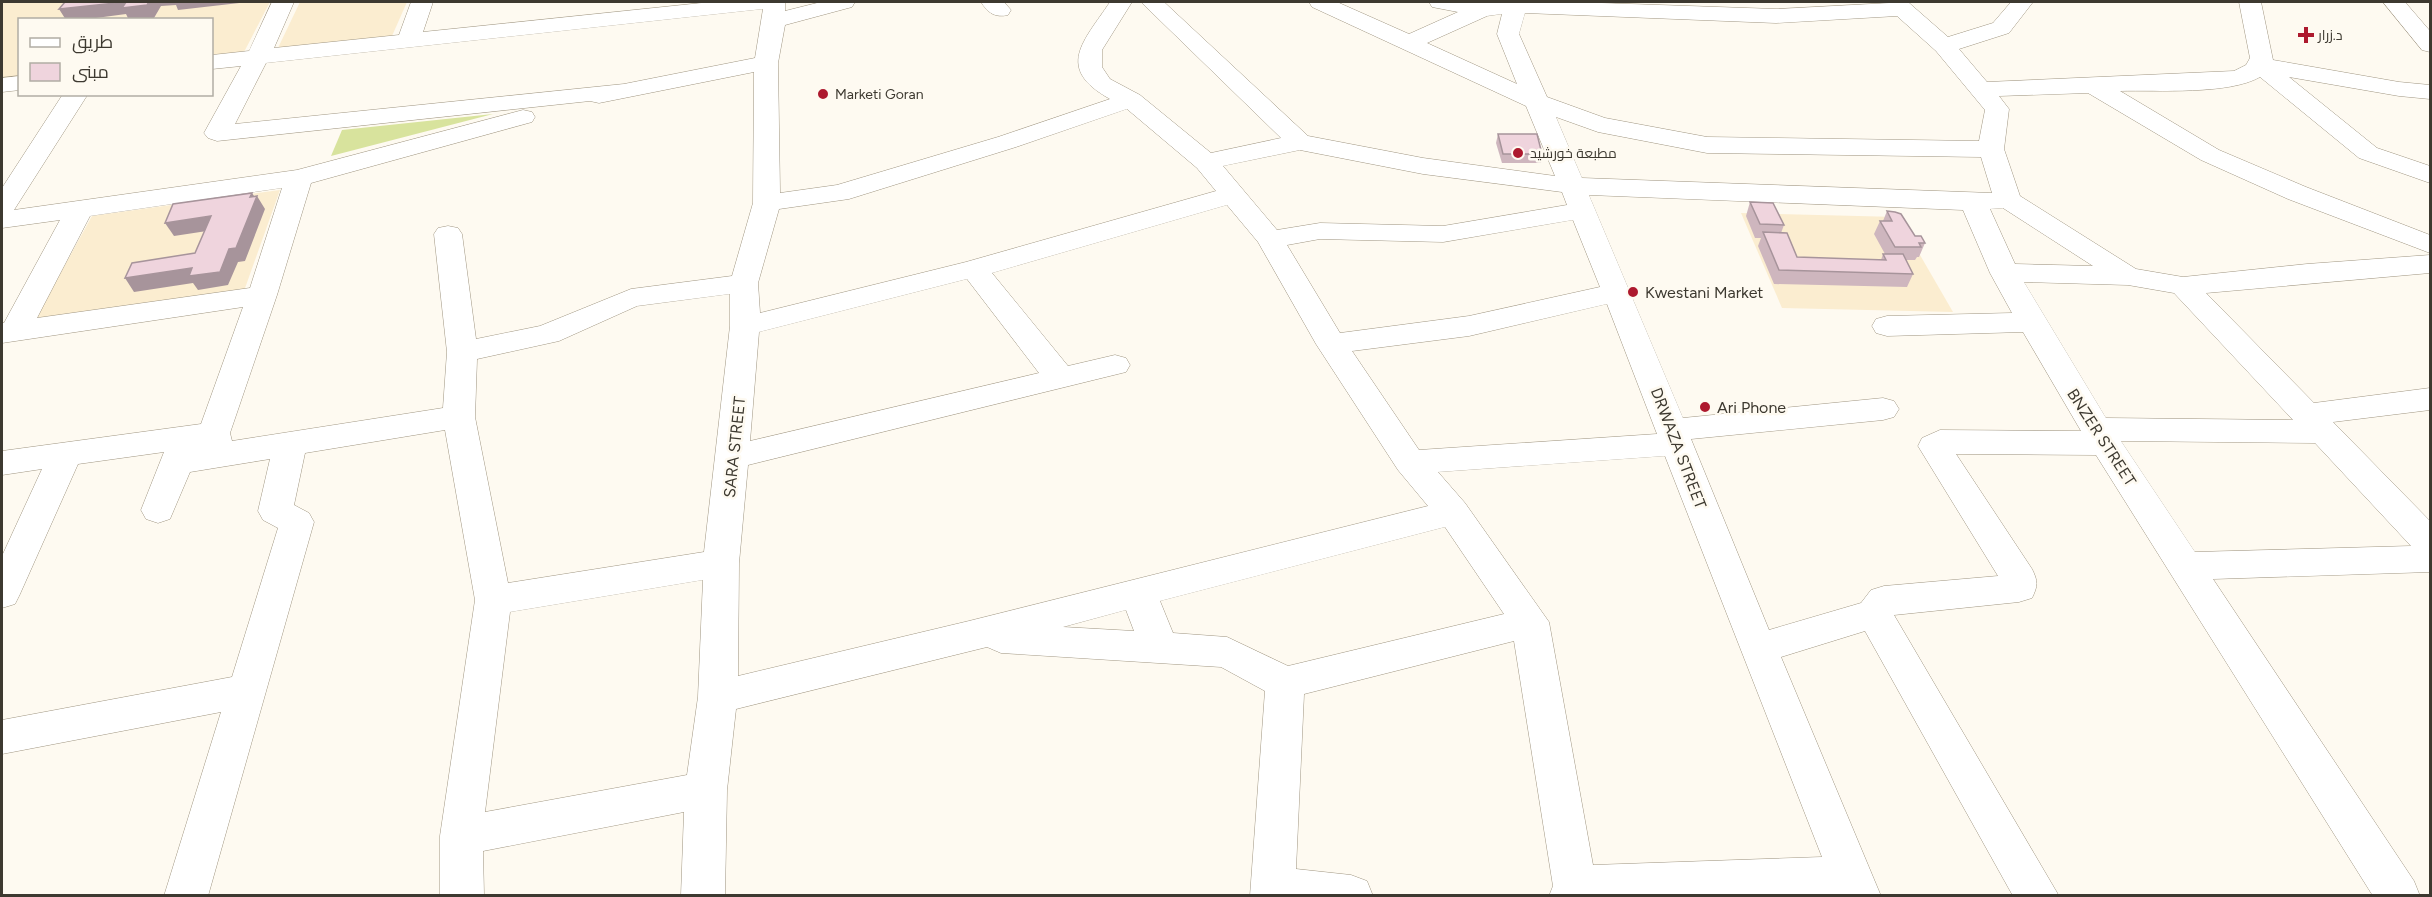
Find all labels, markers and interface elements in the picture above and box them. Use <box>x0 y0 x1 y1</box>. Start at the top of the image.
legend <box>18 18 213 96</box>
place label: د.زرار <box>2317 27 2343 44</box>
marker: د.زرار <box>2299 28 2313 42</box>
text: طريق <box>72 31 113 54</box>
text: مبنى <box>72 61 109 83</box>
place label: Marketi Goran <box>835 86 924 103</box>
marker: Marketi Goran <box>816 87 830 101</box>
place label: مطبعة خورشيد <box>1530 145 1617 162</box>
marker: مطبعة خورشيد <box>1511 146 1525 160</box>
place label: Kwestani Market <box>1645 283 1763 302</box>
marker: Kwestani Market <box>1626 285 1640 299</box>
street label: DRWAZA STREET <box>1647 385 1710 512</box>
street label: BNZER STREET <box>2063 385 2140 490</box>
street label: SARA STREET <box>720 395 749 499</box>
place label: Ari Phone <box>1717 398 1786 417</box>
marker: Ari Phone <box>1698 400 1712 414</box>

